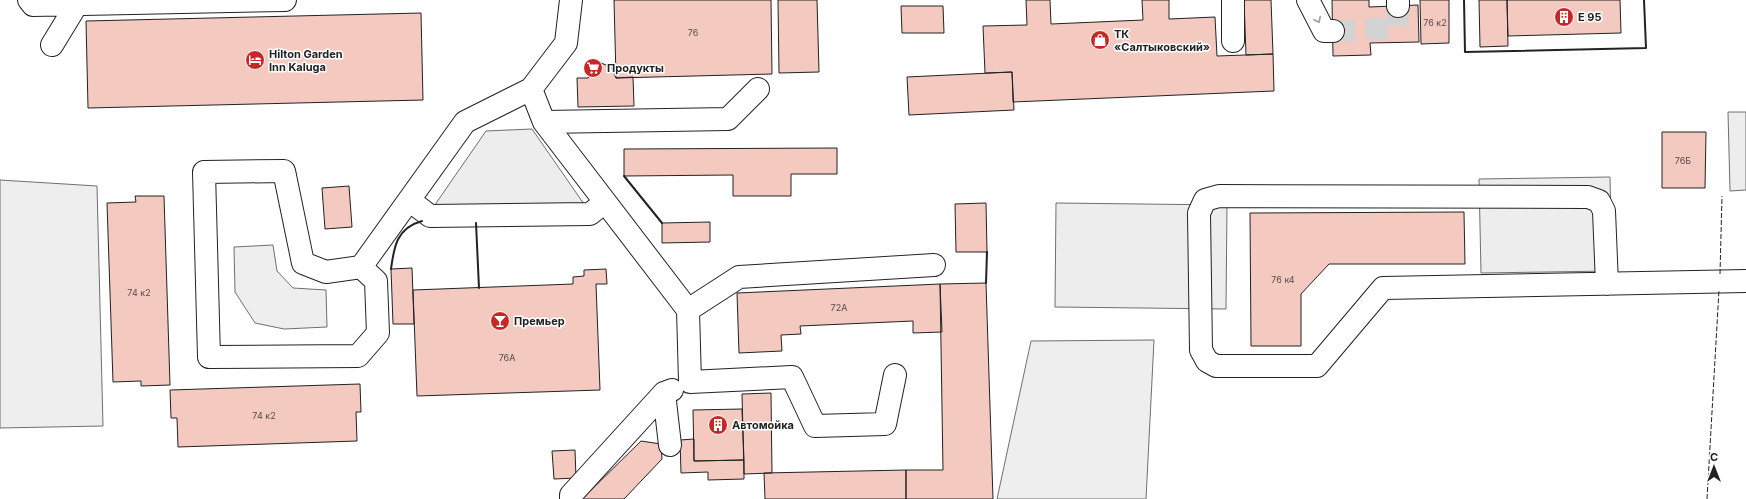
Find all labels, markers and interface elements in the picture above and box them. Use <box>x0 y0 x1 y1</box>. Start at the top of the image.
building icon: Е 95 <box>1553 6 1575 28</box>
place label: Е 95 <box>1578 10 1601 24</box>
one-way arrow <box>1313 15 1321 23</box>
house number: 76 к2 <box>1423 17 1447 28</box>
house number: 76 <box>688 27 699 38</box>
place label: ТК «Салтыковский» <box>1114 27 1210 54</box>
shop icon: ТК «Салтыковский» <box>1089 29 1111 51</box>
place label: Hilton Garden Inn Kaluga <box>269 47 343 74</box>
hotel icon: Hilton Garden Inn Kaluga <box>244 49 266 71</box>
supermarket icon: Продукты <box>582 57 604 79</box>
place label: Продукты <box>607 61 664 75</box>
house number: 76Б <box>1675 155 1691 166</box>
house number: 76 к4 <box>1271 274 1295 285</box>
house number: 74 к2 <box>127 287 151 298</box>
house number: 72А <box>831 302 847 313</box>
bar icon: Премьер <box>489 310 511 332</box>
place label: Премьер <box>514 314 565 328</box>
house number: 76А <box>499 352 515 363</box>
house number: 74 к2 <box>252 410 276 421</box>
building icon: Автомойка <box>707 414 729 436</box>
place label: Автомойка <box>732 418 794 432</box>
north arrow <box>1694 447 1734 487</box>
text: С <box>1710 450 1718 464</box>

